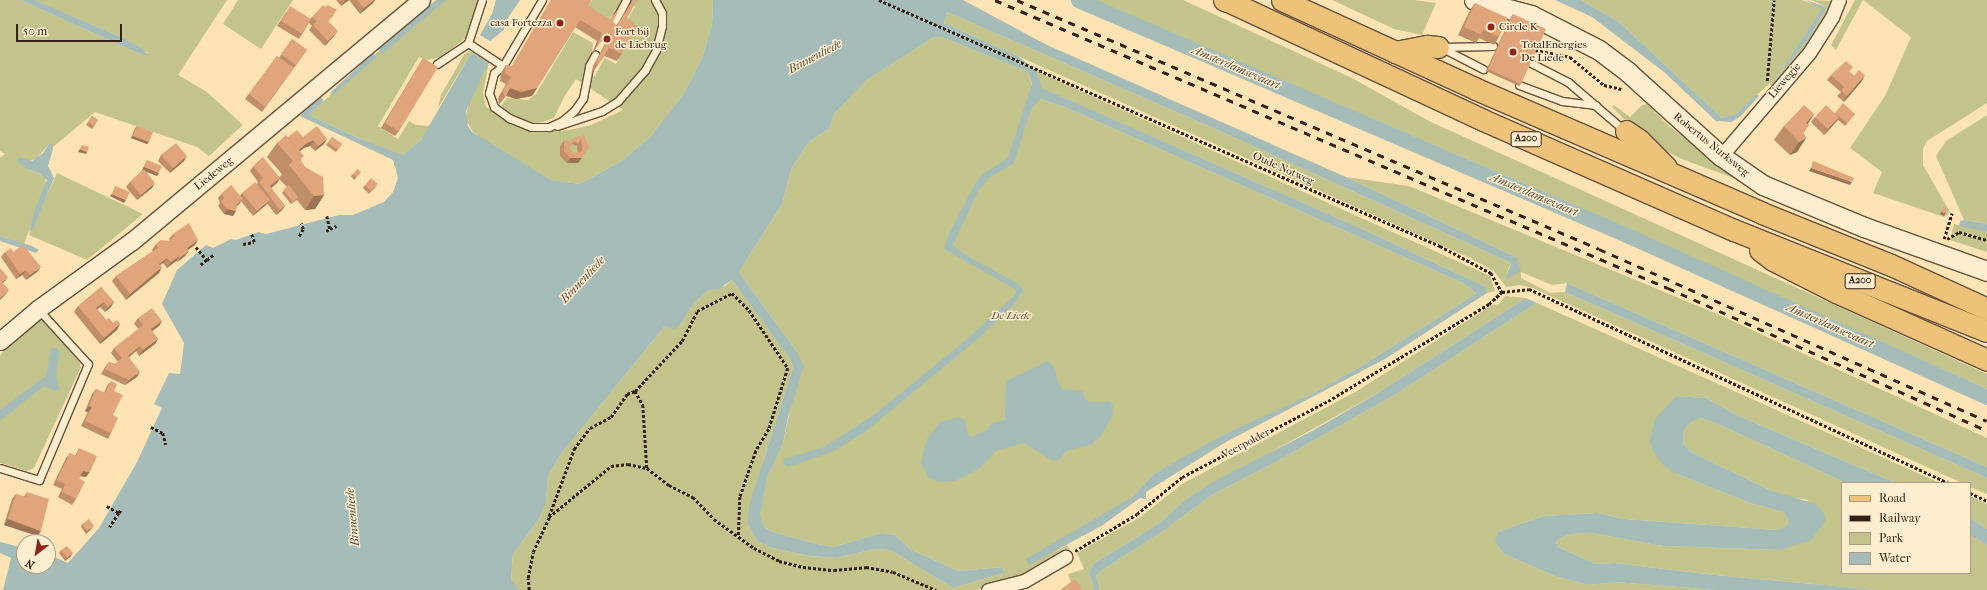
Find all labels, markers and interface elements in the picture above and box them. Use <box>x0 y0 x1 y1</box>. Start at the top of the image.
scale bar <box>18 16 124 42</box>
place label: casa Fortezza <box>490 16 552 30</box>
marker: casa Fortezza <box>555 18 565 28</box>
place label: Circle K <box>1499 20 1538 34</box>
marker: Circle K <box>1486 22 1496 32</box>
text: 50 m <box>23 24 47 38</box>
place label: Fort bij de Liebrug <box>615 26 667 52</box>
marker: Fort bij de Liebrug <box>602 34 612 44</box>
water label: Binnenliede <box>786 37 844 77</box>
place label: TotalEnergies De Liede <box>1521 39 1587 65</box>
water label: Amsterdamsevaart <box>1190 43 1282 93</box>
marker: TotalEnergies De Liede <box>1508 47 1518 57</box>
street label: Liewegje <box>1766 60 1804 102</box>
street label: Robertus Nurksweg <box>1670 110 1752 180</box>
road number: A200 <box>1510 131 1542 147</box>
street label: Oude Notweg <box>1250 150 1316 188</box>
street label: Liedeweg <box>192 154 236 194</box>
water label: Amsterdamsevaart <box>1488 170 1580 220</box>
water label: Binnenliede <box>558 254 608 306</box>
road number: A200 <box>1844 273 1876 289</box>
water label: Amsterdamsevaart <box>1784 300 1876 352</box>
park label: De Liede <box>991 309 1031 323</box>
street label: Veerpolder <box>1220 426 1272 462</box>
legend <box>1841 482 1971 574</box>
water label: Binnenliede <box>343 487 363 547</box>
text: Road <box>1879 491 1906 505</box>
text: Railway <box>1879 511 1921 525</box>
text: Park <box>1879 531 1903 545</box>
north arrow <box>16 534 56 574</box>
text: Water <box>1879 551 1911 565</box>
text: N <box>23 556 37 572</box>

